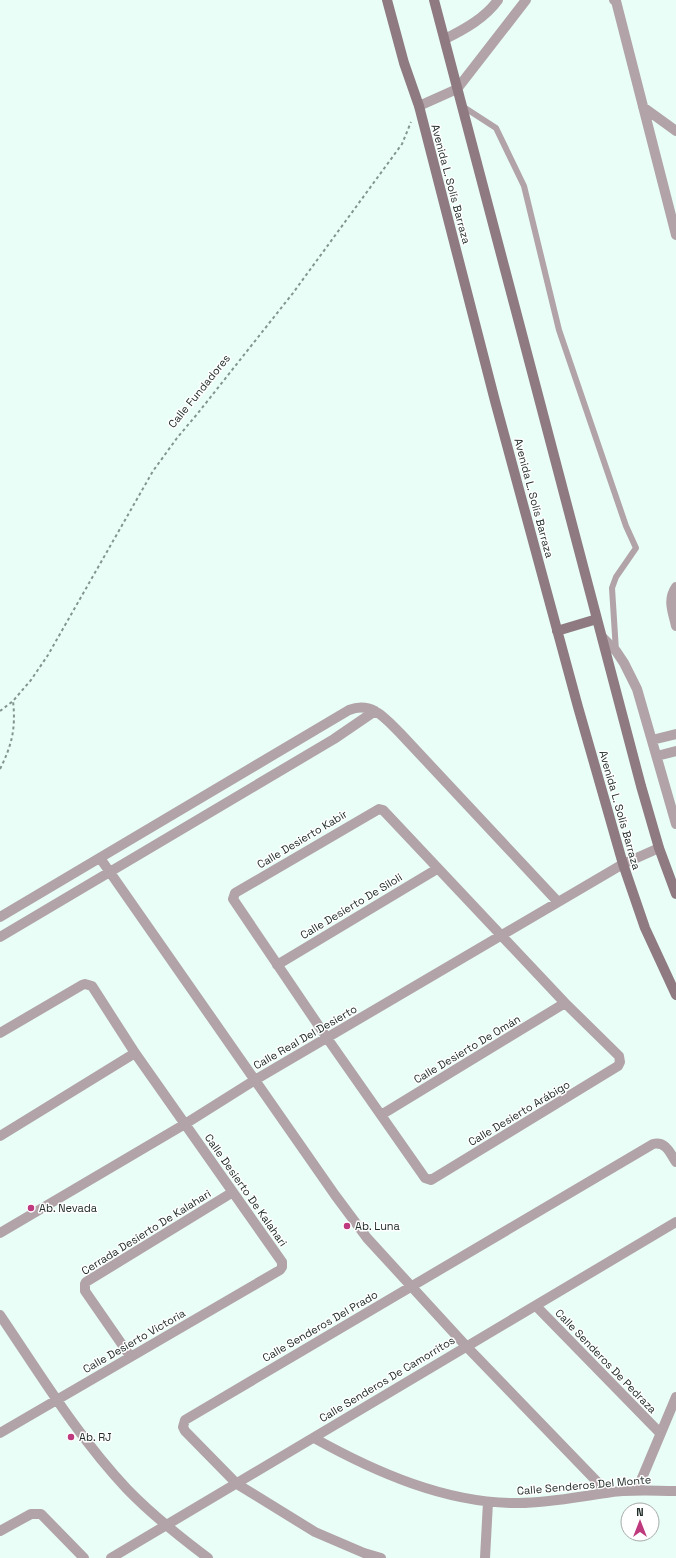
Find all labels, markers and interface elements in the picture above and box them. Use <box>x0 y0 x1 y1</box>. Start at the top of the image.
street label: Avenida L. Solís Barraza <box>428 123 474 246</box>
street label: Calle Fundadores <box>165 351 233 431</box>
street label: Avenida L. Solís Barraza <box>511 437 557 560</box>
street label: Avenida L. Solís Barraza <box>596 749 644 872</box>
street label: Calle Desierto Kabir <box>254 807 350 871</box>
street label: Calle Desierto De Siloli <box>297 870 405 942</box>
street label: Calle Real Del Desierto <box>251 1001 359 1072</box>
street label: Calle Desierto De Omán <box>411 1012 523 1086</box>
street label: Calle Desierto Arábigo <box>466 1077 573 1149</box>
street label: Calle Desierto De Kalahari <box>202 1131 290 1249</box>
street label: Cerrada Desierto De Kalahari <box>79 1186 214 1278</box>
place label: Ab. Nevada <box>39 1201 98 1215</box>
marker: Ab. Nevada <box>26 1203 36 1213</box>
place label: Ab. Luna <box>355 1219 401 1233</box>
marker: Ab. Luna <box>342 1221 352 1231</box>
street label: Calle Senderos Del Prado <box>260 1287 380 1365</box>
street label: Calle Desierto Victoria <box>80 1306 188 1376</box>
street label: Calle Senderos De Pedraza <box>552 1306 660 1417</box>
street label: Calle Senderos De Camorritos <box>317 1333 458 1425</box>
place label: Ab. RJ <box>79 1430 112 1444</box>
marker: Ab. RJ <box>66 1432 76 1442</box>
street label: Calle Senderos Del Monte <box>516 1472 652 1498</box>
north arrow <box>620 1502 660 1542</box>
text: N <box>636 1505 644 1519</box>

